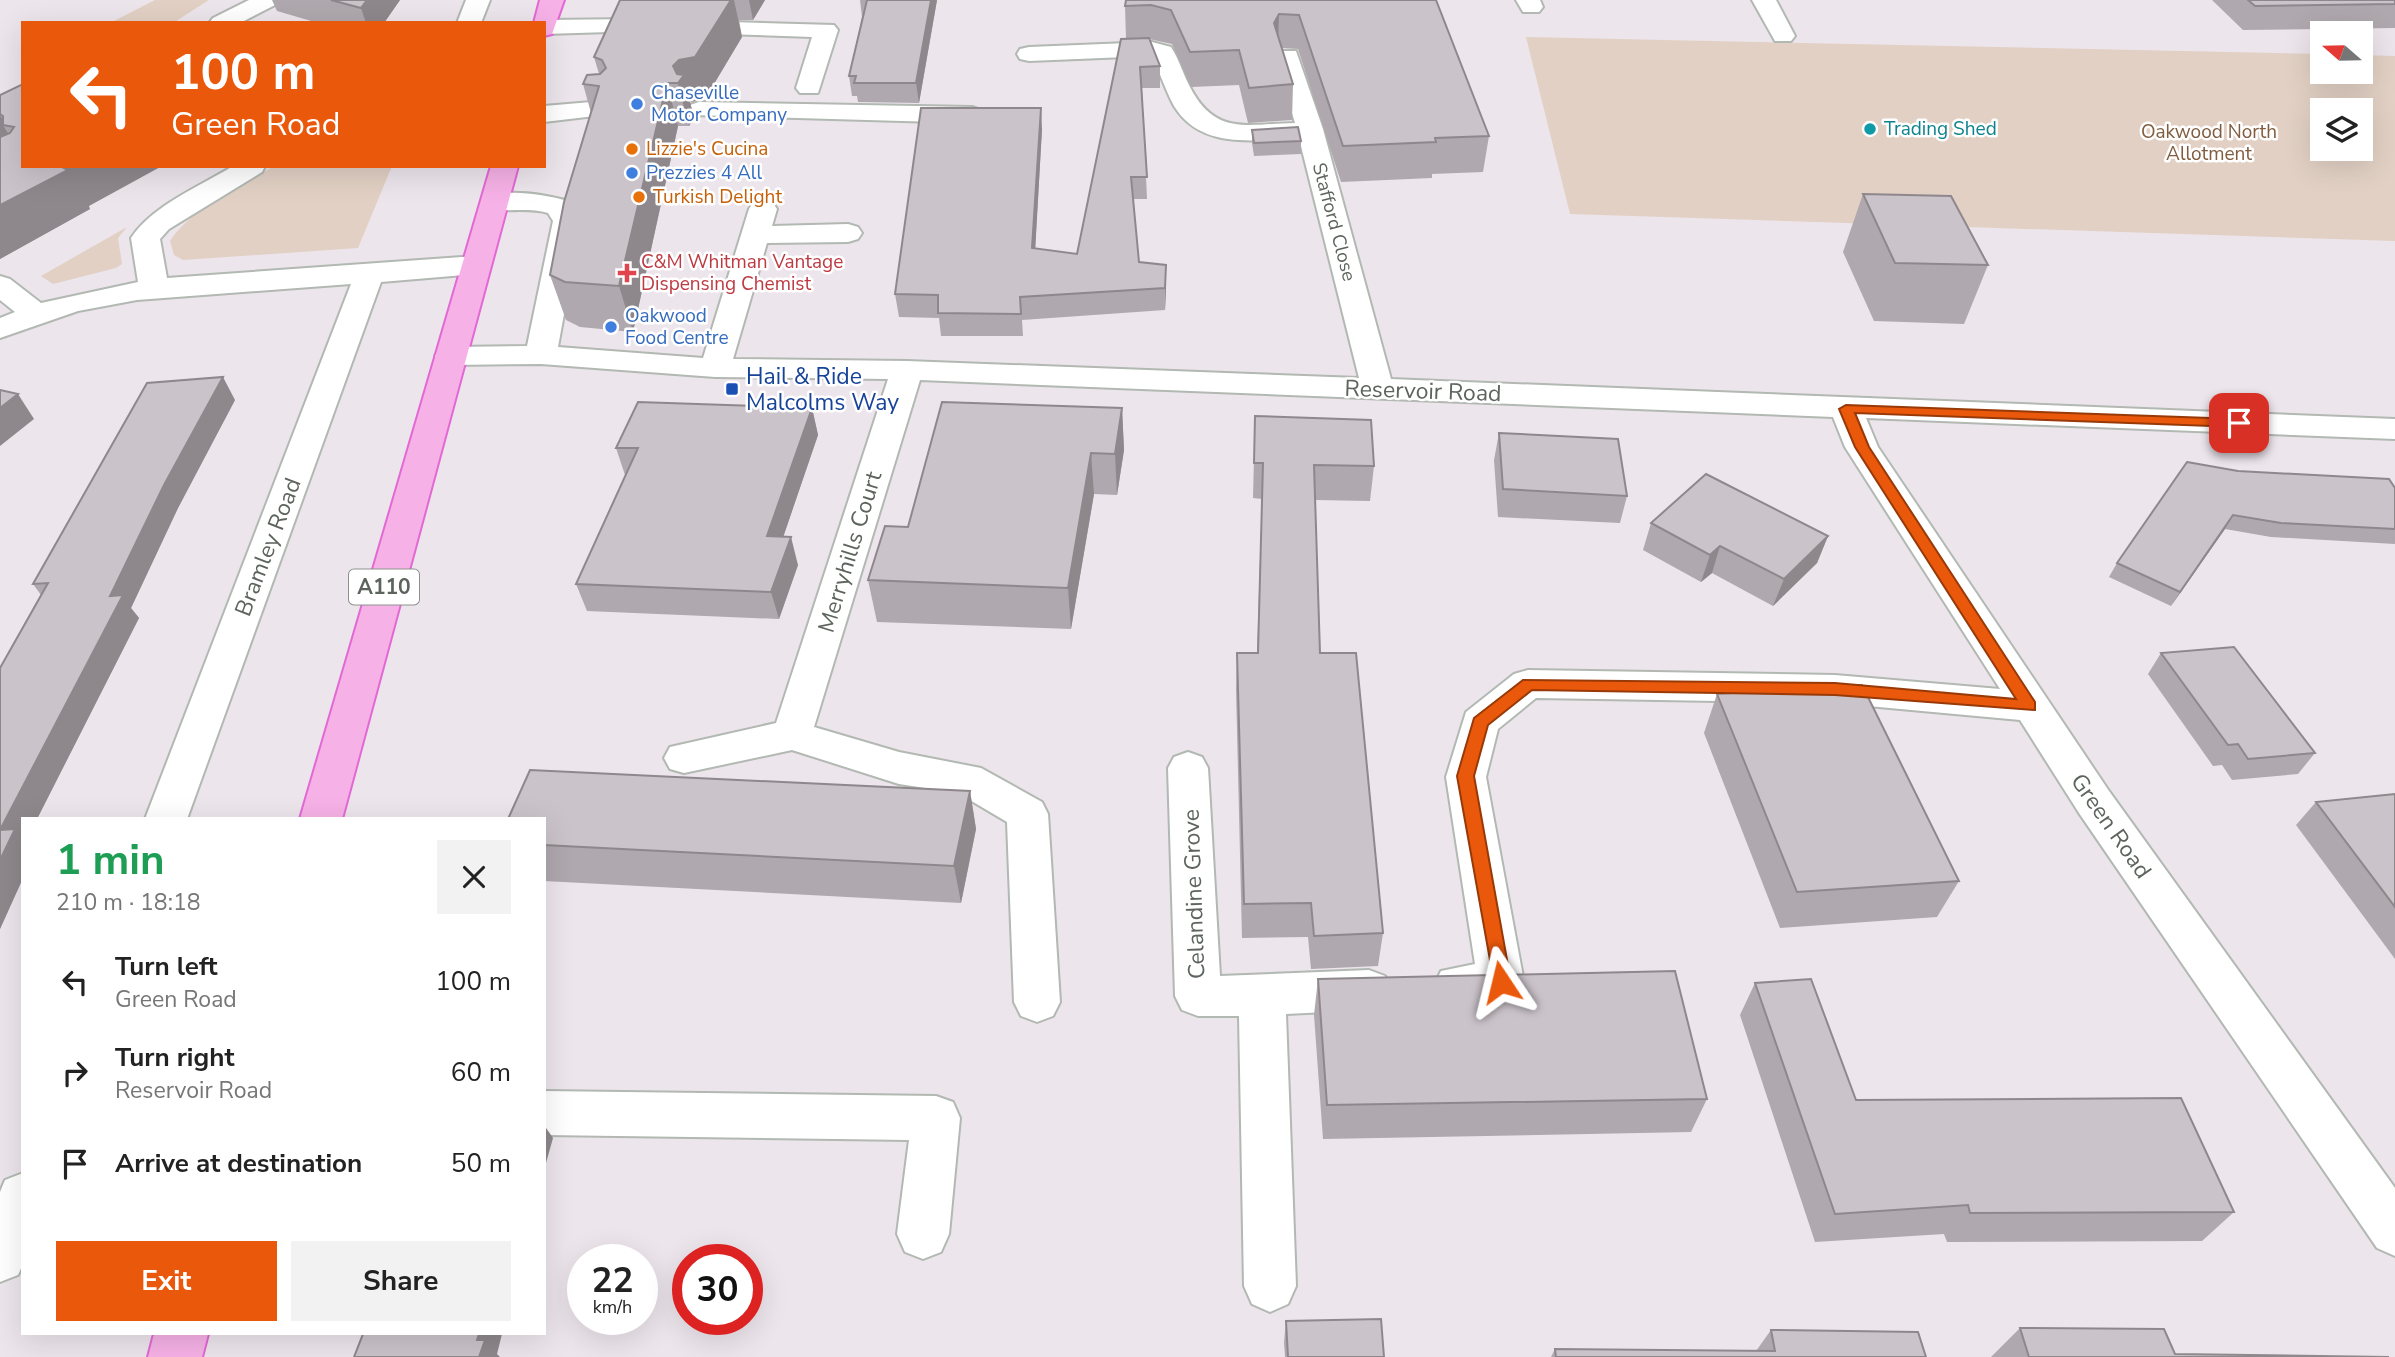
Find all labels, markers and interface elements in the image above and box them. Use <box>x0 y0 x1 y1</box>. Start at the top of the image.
north arrow <box>2310 21 2373 84</box>
map controls <box>2310 21 2373 161</box>
text: 100 m <box>171 39 315 106</box>
icon: left <box>56 49 147 140</box>
place label: Chaseville Motor Company <box>651 80 787 128</box>
marker: Chaseville Motor Company <box>629 96 645 112</box>
button: layers <box>2310 98 2373 161</box>
text: Green Road <box>171 103 340 146</box>
place label: Trading Shed <box>1884 116 1997 142</box>
park label: Oakwood North Allotment <box>2141 119 2277 167</box>
marker: Trading Shed <box>1862 121 1878 137</box>
place label: Lizzie's Cucina <box>646 136 768 162</box>
marker: Lizzie's Cucina <box>624 141 640 157</box>
place label: Prezzies 4 All <box>646 160 762 186</box>
street label: Stafford Close <box>1306 160 1362 284</box>
marker: Prezzies 4 All <box>624 165 640 181</box>
place label: Turkish Delight <box>653 184 782 210</box>
marker: Turkish Delight <box>631 189 647 205</box>
place label: C&M Whitman Vantage Dispensing Chemist <box>641 249 843 297</box>
marker: C&M Whitman Vantage Dispensing Chemist <box>619 265 635 281</box>
place label: Oakwood Food Centre <box>625 303 729 351</box>
marker: Oakwood Food Centre <box>603 319 619 335</box>
place label: Hail & Ride Malcolms Way <box>746 361 899 418</box>
street label: Reservoir Road <box>1344 373 1502 409</box>
marker: Hail & Ride Malcolms Way <box>724 381 740 397</box>
pin <box>2209 393 2269 453</box>
icon: arrive <box>2220 404 2258 442</box>
street label: Merryhills Court <box>811 467 890 636</box>
street label: Bramley Road <box>227 473 309 621</box>
road number: A110 <box>349 570 419 604</box>
street label: Green Road <box>2063 767 2159 885</box>
street label: Celandine Grove <box>1176 808 1212 980</box>
text: 1 min <box>56 832 165 889</box>
button: close <box>437 840 511 914</box>
text: 210 m · 18:18 <box>56 887 201 918</box>
position arrow <box>1464 945 1538 1019</box>
text: Turn left <box>115 949 218 984</box>
icon: left <box>56 963 94 1001</box>
text: 100 m <box>435 964 511 999</box>
text: Green Road <box>115 984 237 1015</box>
text: Turn right <box>115 1040 234 1075</box>
icon: right <box>56 1054 94 1092</box>
text: 60 m <box>451 1055 511 1090</box>
text: Reservoir Road <box>115 1075 272 1106</box>
icon: arrive <box>56 1145 94 1183</box>
text: Arrive at destination <box>115 1146 362 1181</box>
text: 50 m <box>451 1146 511 1181</box>
button: Exit <box>56 1241 277 1321</box>
button: Share <box>291 1241 511 1321</box>
speed limit sign: 30 <box>672 1244 763 1335</box>
text: 22 <box>591 1257 634 1304</box>
text: km/h <box>593 1295 632 1319</box>

